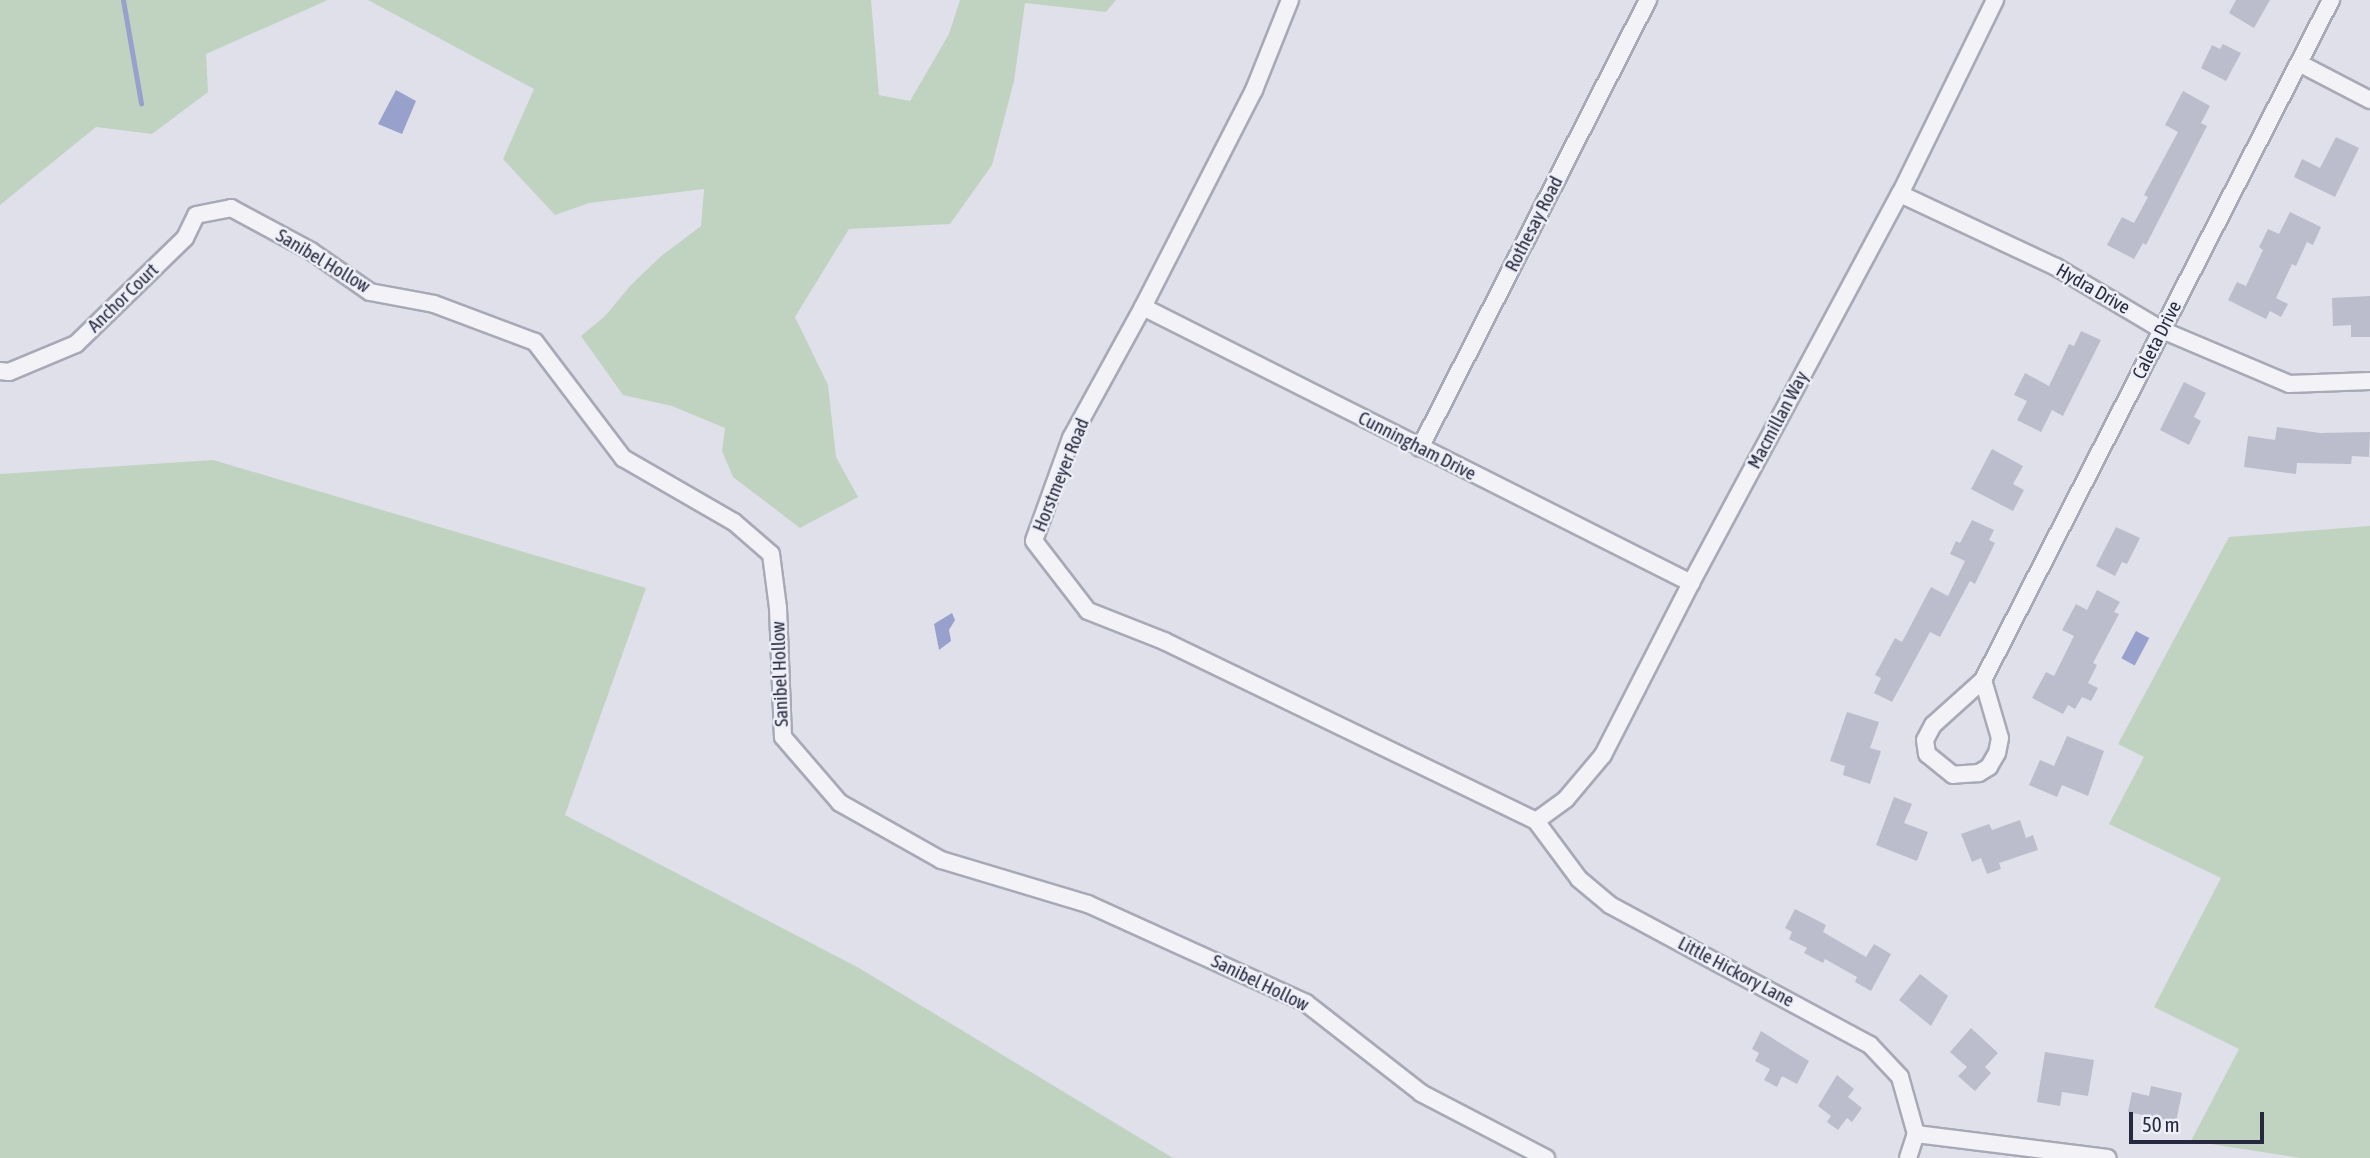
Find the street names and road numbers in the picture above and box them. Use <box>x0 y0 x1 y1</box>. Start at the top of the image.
street label: Rothesay Road <box>1500 172 1568 276</box>
street label: Sanibel Hollow <box>272 224 374 298</box>
street label: Anchor Court <box>83 259 163 337</box>
street label: Hydra Drive <box>2052 259 2134 319</box>
street label: Caleta Drive <box>2128 297 2186 383</box>
street label: Macmillan Way <box>1743 367 1813 473</box>
street label: Cunningham Drive <box>1354 407 1480 485</box>
street label: Horstmeyer Road <box>1028 415 1094 535</box>
street label: Sanibel Hollow <box>767 621 793 727</box>
street label: Little Hickory Lane <box>1674 932 1798 1012</box>
street label: Sanibel Hollow <box>1208 950 1312 1016</box>

